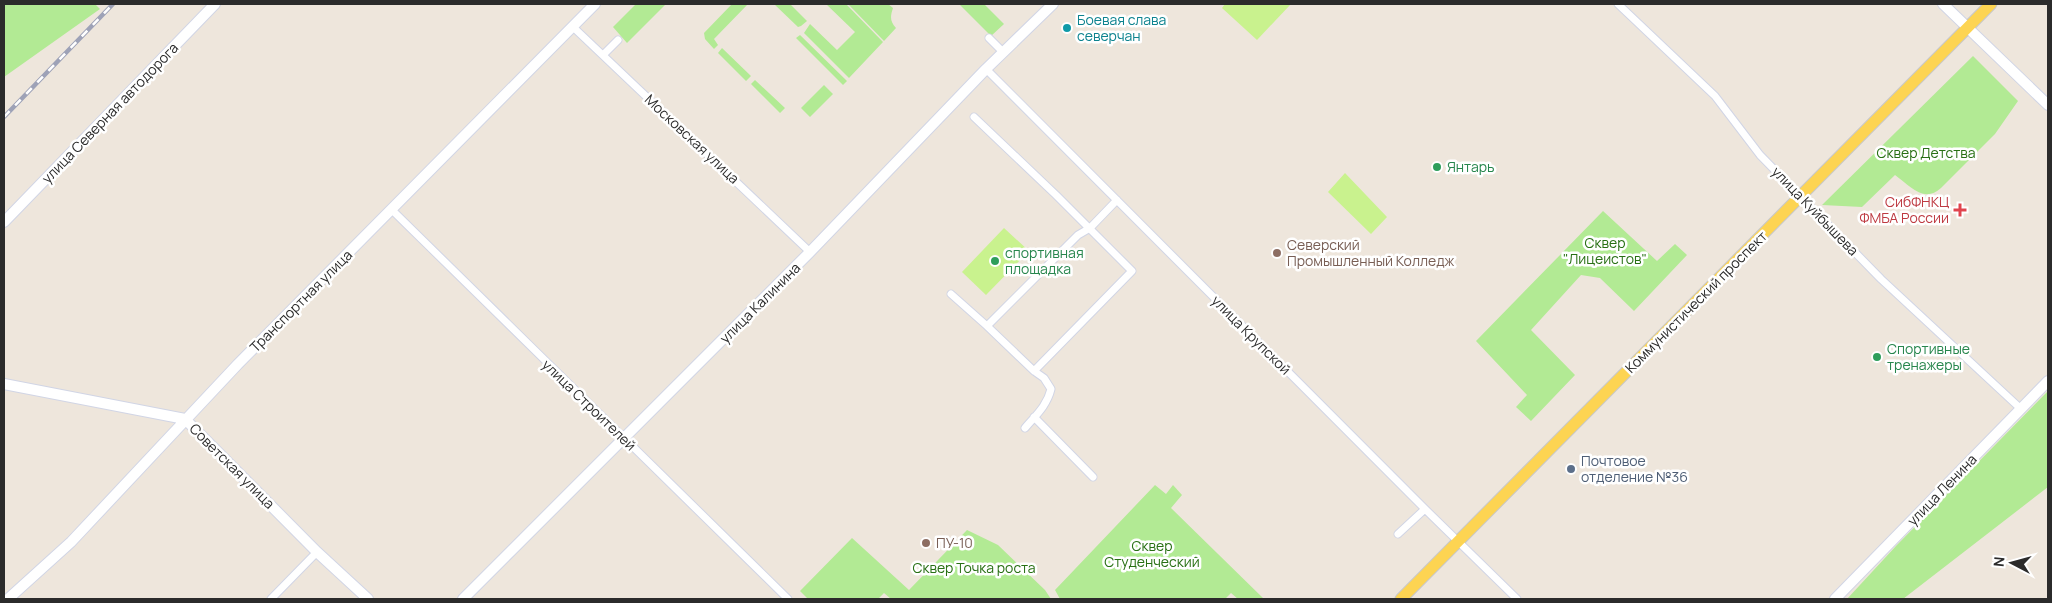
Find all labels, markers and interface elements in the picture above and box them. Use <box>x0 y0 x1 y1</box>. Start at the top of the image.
place label: Боевая слава северчан <box>1077 10 1166 45</box>
marker: Боевая слава северчан <box>1061 22 1073 34</box>
street label: улица Северная автодорога <box>37 38 182 187</box>
street label: Московская улица <box>641 90 744 188</box>
park label: Сквер Детства <box>1876 143 1976 162</box>
place label: Янтарь <box>1447 157 1494 176</box>
marker: Янтарь <box>1431 161 1443 173</box>
street label: улица Куйбышева <box>1768 162 1863 259</box>
place label: СибФНКЦ ФМБА России <box>1859 192 1949 227</box>
marker: СибФНКЦ ФМБА России <box>1953 203 1967 217</box>
street label: Коммунистический проспект <box>1621 227 1771 377</box>
park label: Сквер "Лицеистов" <box>1563 233 1647 268</box>
place label: Северский Промышленный Колледж <box>1287 235 1455 270</box>
place label: спортивная площадка <box>1005 243 1084 278</box>
street label: Транспортная улица <box>245 245 356 356</box>
marker: Северский Промышленный Колледж <box>1271 247 1283 259</box>
marker: спортивная площадка <box>989 255 1001 267</box>
street label: улица Калинина <box>715 258 804 347</box>
street label: улица Крупской <box>1208 291 1295 378</box>
place label: Спортивные тренажеры <box>1887 339 1970 374</box>
marker: Спортивные тренажеры <box>1871 351 1883 363</box>
street label: улица Строителей <box>538 355 640 454</box>
street label: Советская улица <box>186 419 279 512</box>
street label: улица Ленина <box>1903 450 1981 530</box>
place label: Почтовое отделение №36 <box>1581 451 1688 486</box>
marker: Почтовое отделение №36 <box>1565 463 1577 475</box>
place label: ПУ-10 <box>936 533 973 552</box>
park label: Сквер Студенческий <box>1104 536 1200 571</box>
marker: ПУ-10 <box>920 537 932 549</box>
north arrow <box>1987 538 2037 588</box>
text: N <box>1989 556 2009 568</box>
park label: Сквер Точка роста <box>912 558 1036 577</box>

